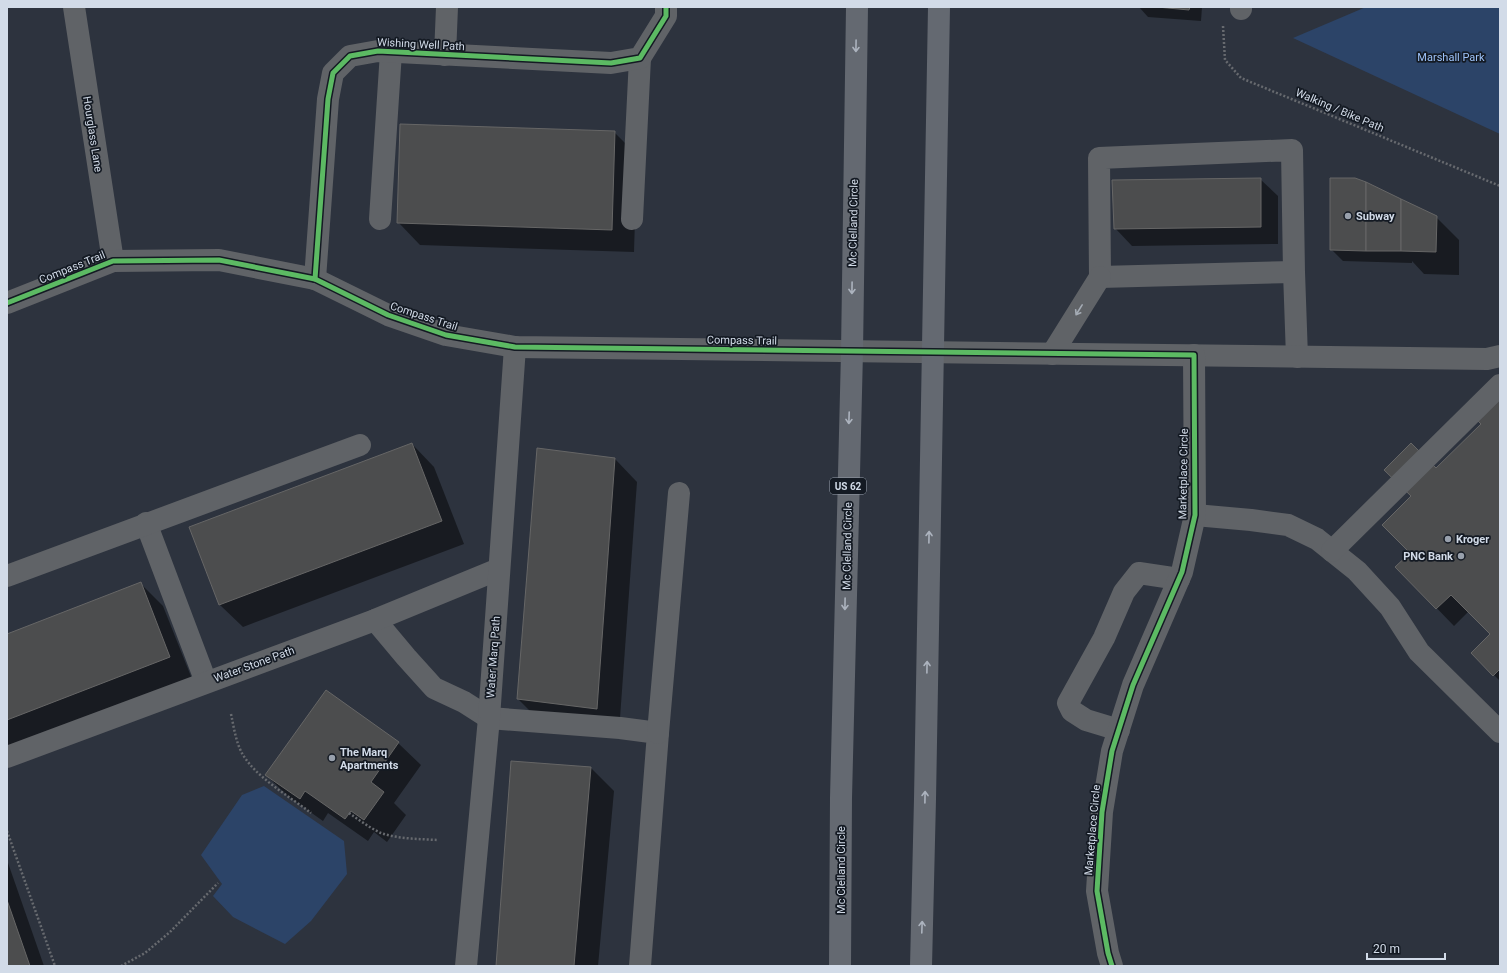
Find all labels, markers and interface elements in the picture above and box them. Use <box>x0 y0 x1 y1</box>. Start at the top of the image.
street label: Wishing Well Path <box>377 36 465 53</box>
one-way arrow <box>853 39 860 52</box>
park label: Marshall Park <box>1417 51 1485 64</box>
street label: Walking / Bike Path <box>1294 86 1386 135</box>
street label: Hourglass Lane <box>80 95 105 173</box>
street label: Mc Clelland Circle <box>846 179 861 267</box>
place label: Subway <box>1356 210 1395 223</box>
marker: Subway <box>1343 211 1353 221</box>
street label: Compass Trail <box>37 248 107 287</box>
one-way arrow <box>848 281 856 294</box>
street label: Compass Trail <box>388 299 459 333</box>
one-way arrow <box>1074 304 1083 315</box>
street label: Compass Trail <box>707 333 777 348</box>
one-way arrow <box>846 411 853 424</box>
street label: Marketplace Circle <box>1176 428 1191 520</box>
road number: US 62 <box>830 478 866 494</box>
street label: Mc Clelland Circle <box>840 502 855 590</box>
one-way arrow <box>926 531 933 544</box>
place label: Kroger <box>1456 533 1489 546</box>
marker: Kroger <box>1443 534 1453 544</box>
place label: PNC Bank <box>1403 550 1453 563</box>
marker: PNC Bank <box>1456 551 1466 561</box>
one-way arrow <box>842 597 849 610</box>
street label: Water Marq Path <box>484 616 503 698</box>
street label: Water Stone Path <box>212 644 296 685</box>
one-way arrow <box>923 661 931 674</box>
place label: The Marq Apartments <box>340 746 399 772</box>
marker: The Marq Apartments <box>327 753 337 763</box>
street label: Marketplace Circle <box>1082 784 1103 876</box>
one-way arrow <box>921 791 929 804</box>
street label: Mc Clelland Circle <box>835 826 848 914</box>
one-way arrow <box>918 921 925 934</box>
scale bar <box>1367 935 1445 961</box>
text: 20 m <box>1373 942 1400 956</box>

